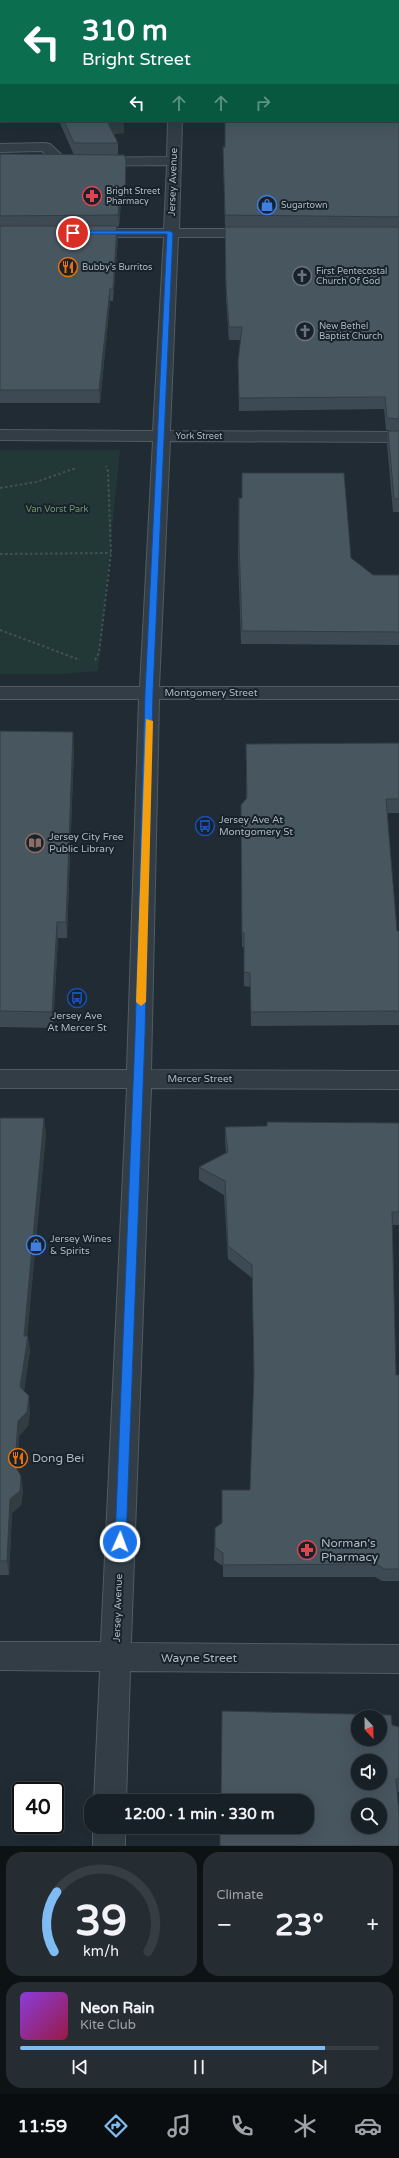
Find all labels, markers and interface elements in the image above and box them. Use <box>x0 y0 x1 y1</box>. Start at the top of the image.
text: 310 m <box>82 14 168 48</box>
icon: left <box>16 16 68 68</box>
text: Bright Street <box>82 48 191 70</box>
icon: left <box>126 92 148 114</box>
icon: ahead <box>168 92 190 114</box>
icon: ahead <box>210 92 232 114</box>
icon: right <box>252 92 274 114</box>
street label: Jersey Avenue <box>166 147 180 216</box>
pharmacy icon: Bright Street Pharmacy <box>81 185 103 207</box>
place label: Bright Street Pharmacy <box>106 186 161 207</box>
shop icon: Sugartown <box>256 194 278 216</box>
place label: Sugartown <box>281 200 328 211</box>
pin <box>56 216 90 250</box>
icon: arrive <box>62 222 84 244</box>
restaurant icon: Bubby’s Burritos <box>57 256 79 278</box>
place label: Bubby’s Burritos <box>82 262 152 273</box>
church icon: First Pentecostal Church Of God <box>291 265 313 287</box>
place label: First Pentecostal Church Of God <box>316 266 387 287</box>
church icon: New Bethel Baptist Church <box>294 320 316 342</box>
place label: New Bethel Baptist Church <box>319 321 382 342</box>
street label: York Street <box>176 431 223 442</box>
park label: Van Vorst Park <box>26 504 88 515</box>
street label: Montgomery Street <box>165 687 258 699</box>
place label: Jersey Ave At Montgomery St <box>219 814 293 838</box>
bus stop icon: Jersey Ave At Montgomery St <box>194 815 216 837</box>
place label: Jersey City Free Public Library <box>49 831 124 855</box>
library icon: Jersey City Free Public Library <box>24 832 46 854</box>
bus stop icon: Jersey Ave At Mercer St <box>66 987 88 1009</box>
place label: Jersey Ave At Mercer St <box>47 1010 107 1034</box>
street label: Mercer Street <box>168 1073 233 1085</box>
place label: Jersey Wines & Spirits <box>50 1233 112 1257</box>
shop icon: Jersey Wines & Spirits <box>25 1234 47 1256</box>
restaurant icon: Dong Bei <box>7 1447 29 1469</box>
place label: Dong Bei <box>32 1451 84 1465</box>
position arrow <box>99 1521 141 1563</box>
place label: Norman's Pharmacy <box>321 1536 379 1564</box>
pharmacy icon: Norman's Pharmacy <box>296 1539 318 1561</box>
street label: Jersey Avenue <box>111 1573 125 1642</box>
street label: Wayne Street <box>161 1651 238 1665</box>
north arrow <box>351 1710 387 1746</box>
map controls <box>351 1710 387 1834</box>
button: sound <box>351 1754 387 1790</box>
speed limit sign: 40 <box>12 1782 64 1834</box>
button: search <box>351 1798 387 1834</box>
text: 12:00 · 1 min · 330 m <box>124 1805 274 1823</box>
text: Climate <box>217 1887 263 1903</box>
text: 39 <box>75 1897 127 1947</box>
text: 23° <box>275 1907 324 1944</box>
text: − <box>217 1912 232 1938</box>
text: + <box>367 1912 379 1938</box>
text: km/h <box>83 1943 119 1960</box>
text: Neon Rain <box>80 1999 154 2017</box>
text: Kite Club <box>80 2017 136 2033</box>
icon: previous <box>69 2056 91 2078</box>
icon: pause <box>188 2056 210 2078</box>
icon: next <box>308 2056 330 2078</box>
icon: directions <box>102 2112 130 2140</box>
icon: music <box>165 2112 193 2140</box>
icon: phone <box>228 2112 256 2140</box>
icon: climate <box>291 2112 319 2140</box>
icon: car <box>354 2112 382 2140</box>
text: 11:59 <box>17 2115 67 2137</box>

